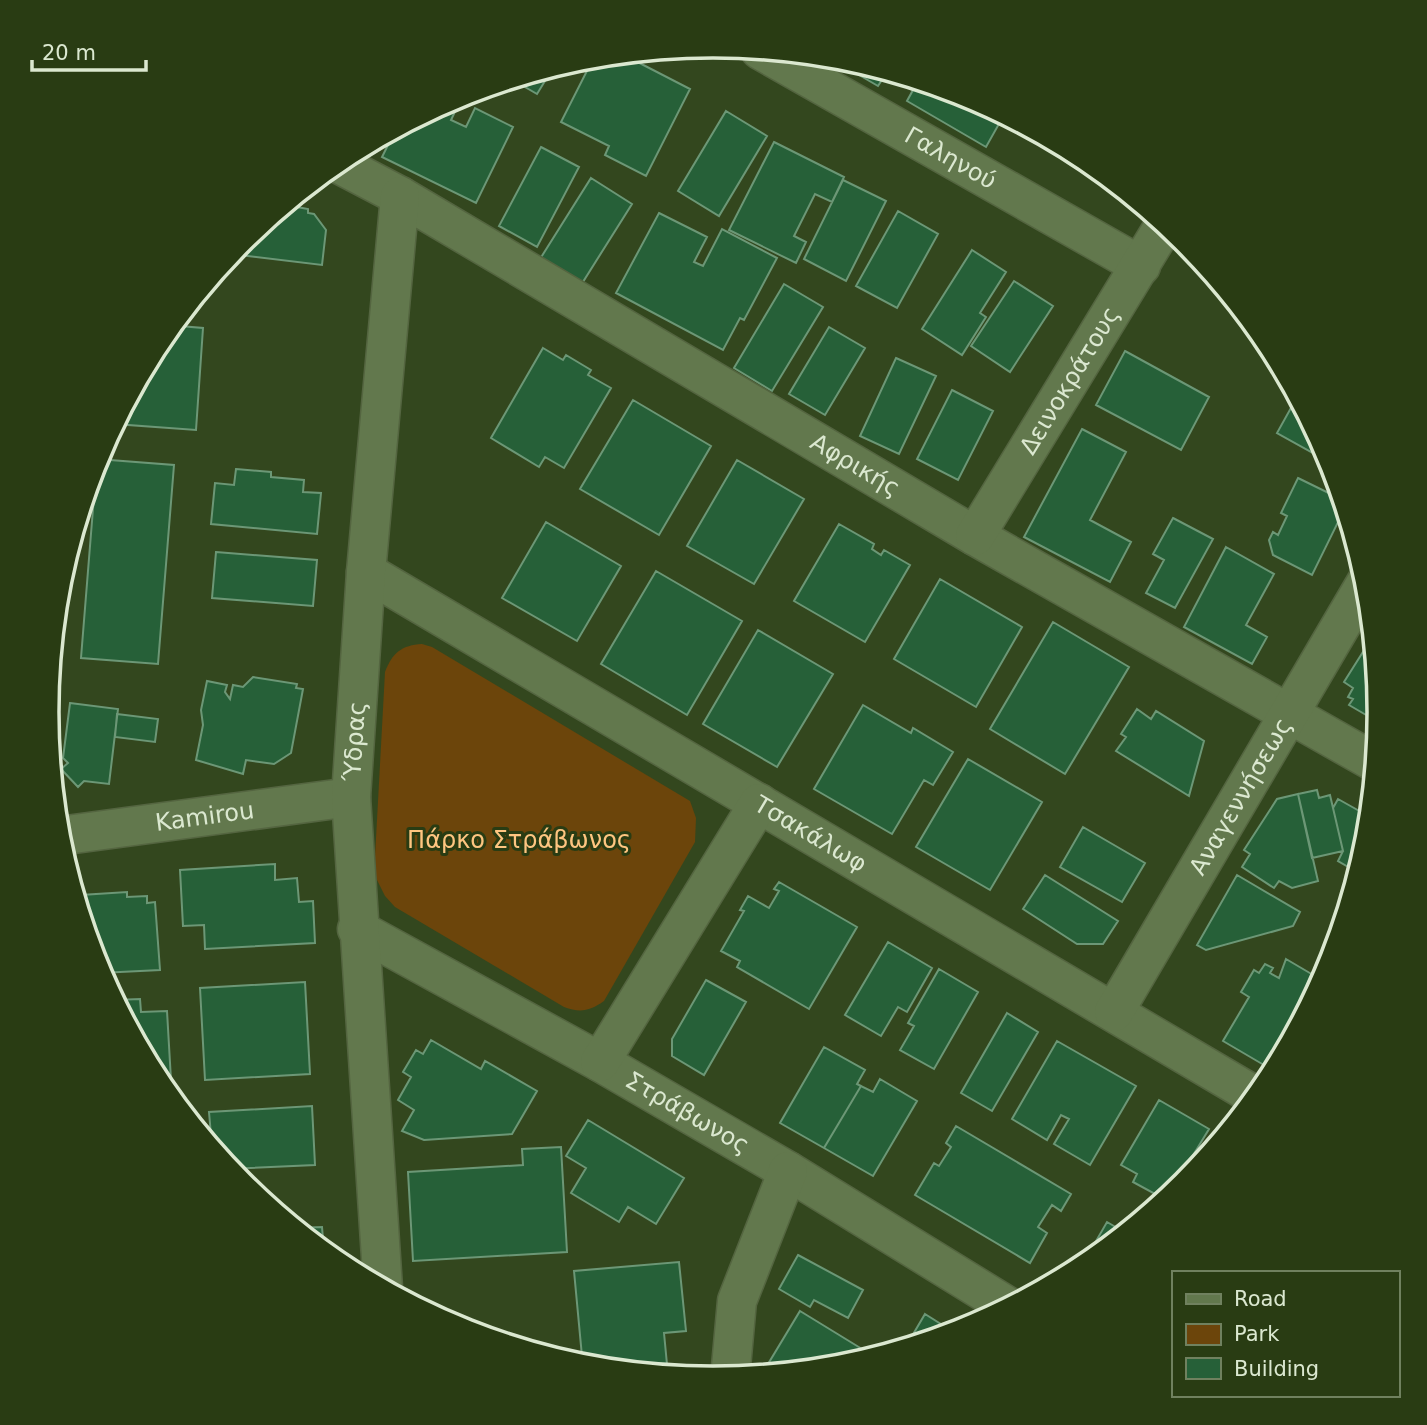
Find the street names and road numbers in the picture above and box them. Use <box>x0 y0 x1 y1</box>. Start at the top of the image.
street label: Γαληνού <box>900 121 1001 195</box>
street label: Δεινοκράτους <box>1014 302 1125 460</box>
street label: Αφρικής <box>805 428 905 502</box>
street label: Ύδρας <box>338 701 371 783</box>
street label: Αναγεννήσεως <box>1184 713 1298 880</box>
street label: Τσακάλωφ <box>748 789 872 878</box>
street label: Kamirou <box>154 796 256 837</box>
street label: Στράβωνος <box>621 1066 754 1159</box>

